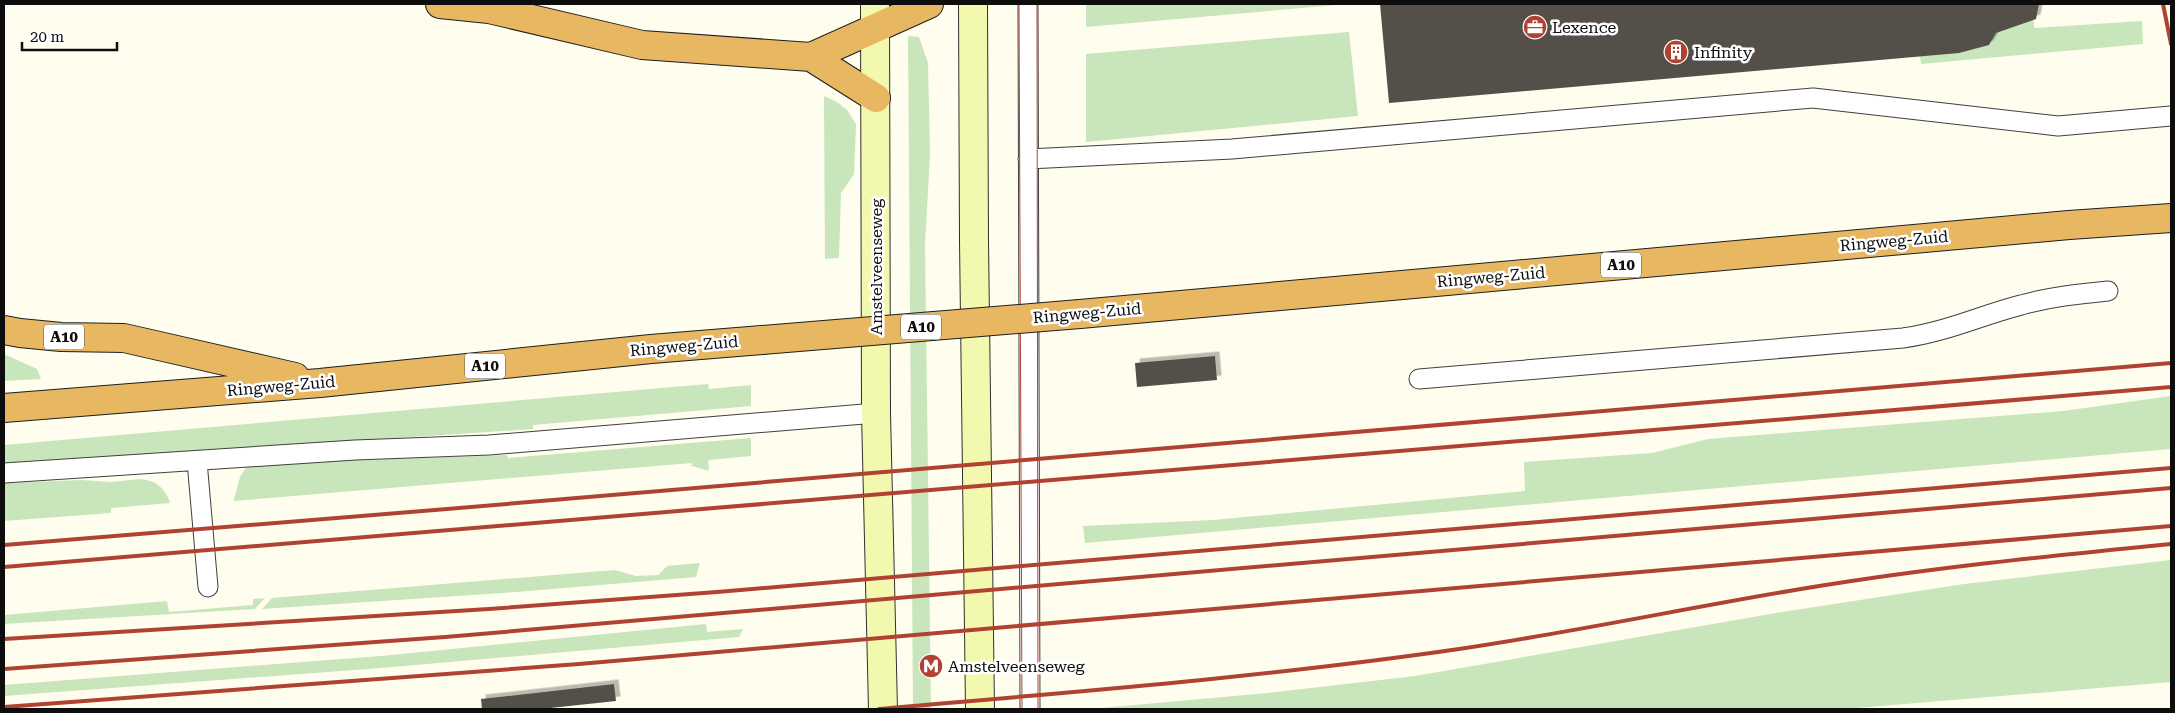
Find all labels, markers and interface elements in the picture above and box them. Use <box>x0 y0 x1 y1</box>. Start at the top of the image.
office icon: Lexence <box>1522 14 1548 40</box>
place label: Lexence <box>1552 18 1617 37</box>
scale bar <box>22 20 118 52</box>
text: 20 m <box>30 28 65 46</box>
building icon: Infinity <box>1663 39 1689 65</box>
place label: Infinity <box>1694 43 1753 62</box>
street label: Amstelveenseweg <box>867 198 886 335</box>
street label: Ringweg-Zuid <box>1839 227 1949 255</box>
road number: A10 <box>1601 252 1641 278</box>
street label: Ringweg-Zuid <box>1436 263 1546 291</box>
street label: Ringweg-Zuid <box>1032 299 1142 327</box>
road number: A10 <box>901 314 941 340</box>
road number: A10 <box>44 324 84 350</box>
street label: Ringweg-Zuid <box>629 332 739 360</box>
road number: A10 <box>465 354 505 378</box>
street label: Ringweg-Zuid <box>226 372 336 400</box>
metro station icon: Amstelveenseweg <box>918 653 944 679</box>
place label: Amstelveenseweg <box>948 657 1085 676</box>

